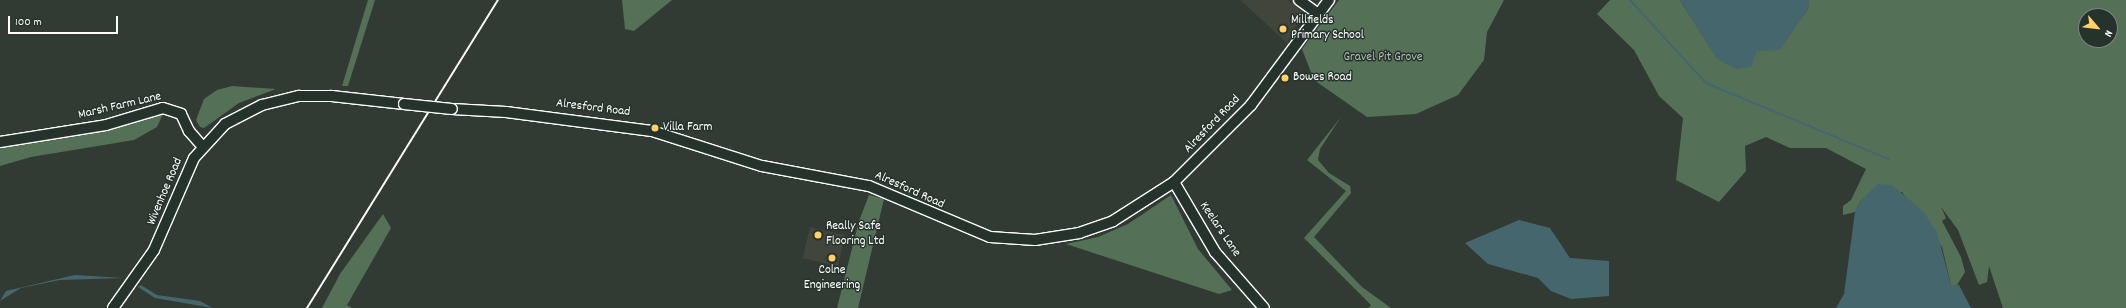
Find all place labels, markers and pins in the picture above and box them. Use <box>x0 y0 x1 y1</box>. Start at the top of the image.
place label: Millfields Primary School <box>1291 14 1364 45</box>
marker: Millfields Primary School <box>1278 24 1288 34</box>
place label: Bowes Road <box>1293 70 1352 86</box>
marker: Bowes Road <box>1280 73 1290 83</box>
place label: Villa Farm <box>663 120 713 136</box>
marker: Villa Farm <box>650 123 660 133</box>
place label: Really Safe Flooring Ltd <box>826 220 885 251</box>
marker: Really Safe Flooring Ltd <box>813 230 823 240</box>
marker: Colne Engineering <box>827 253 837 263</box>
place label: Colne Engineering <box>804 264 860 295</box>

